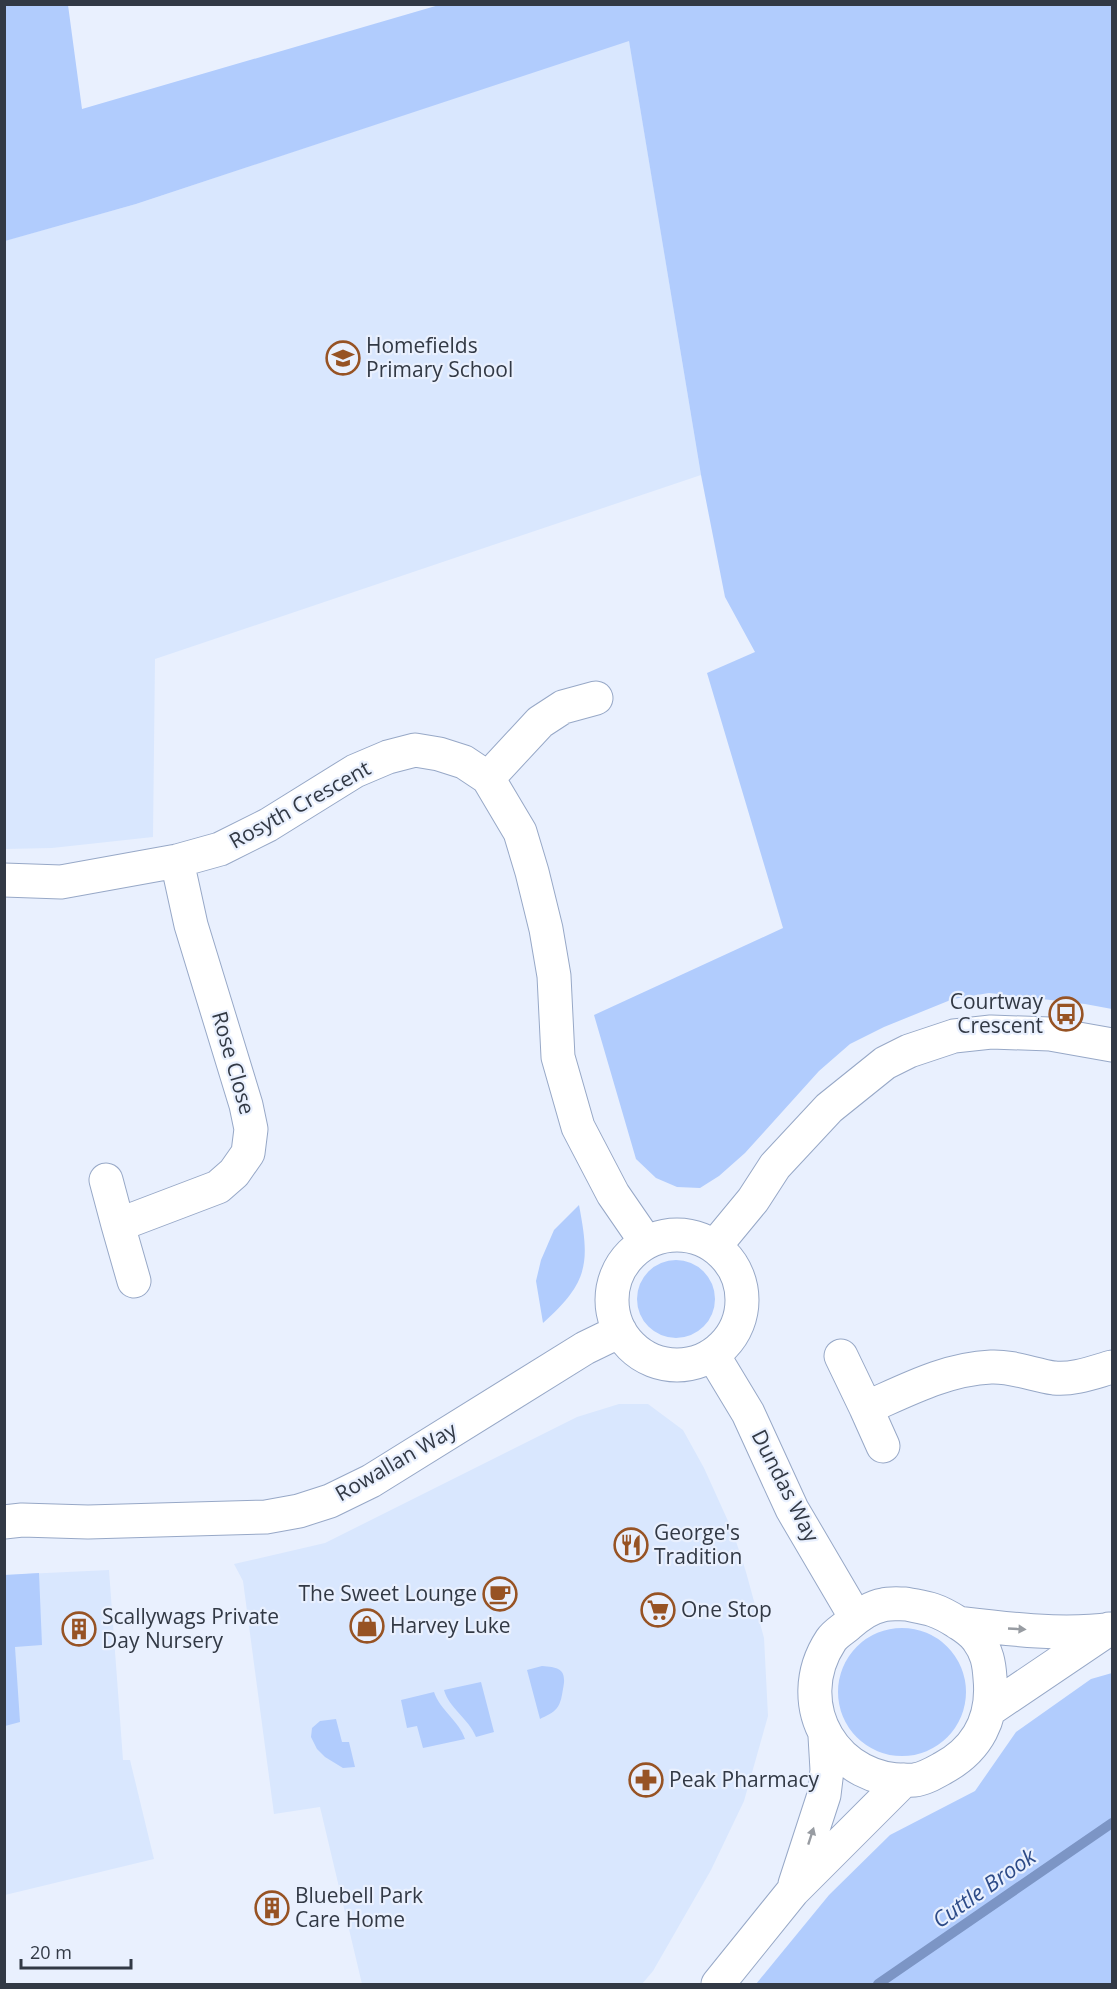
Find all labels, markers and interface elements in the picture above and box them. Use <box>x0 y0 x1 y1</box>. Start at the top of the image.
place label: Homefields Primary School <box>366 331 513 383</box>
school or university icon: Homefields Primary School <box>325 340 361 376</box>
street label: Rosyth Crescent <box>224 754 375 855</box>
place label: Courtway Crescent <box>950 987 1043 1039</box>
bus stop icon: Courtway Crescent <box>1048 996 1084 1032</box>
street label: Rose Close <box>206 1008 262 1117</box>
street label: Rowallan Way <box>330 1415 462 1507</box>
street label: Dundas Way <box>746 1425 826 1547</box>
place label: George's Tradition <box>654 1518 742 1570</box>
restaurant icon: George's Tradition <box>613 1527 649 1563</box>
cafe icon: The Sweet Lounge <box>482 1576 518 1612</box>
place label: The Sweet Lounge <box>298 1579 477 1607</box>
supermarket icon: One Stop <box>640 1592 676 1628</box>
place label: One Stop <box>681 1595 772 1623</box>
place label: Scallywags Private Day Nursery <box>102 1602 279 1654</box>
shop icon: Harvey Luke <box>349 1608 385 1644</box>
building icon: Scallywags Private Day Nursery <box>61 1611 97 1647</box>
place label: Harvey Luke <box>390 1611 511 1639</box>
one-way arrow <box>1007 1625 1026 1634</box>
pharmacy icon: Peak Pharmacy <box>628 1762 664 1798</box>
place label: Peak Pharmacy <box>669 1765 820 1793</box>
one-way arrow <box>807 1827 816 1845</box>
water label: Cuttle Brook <box>926 1840 1042 1934</box>
place label: Bluebell Park Care Home <box>295 1881 423 1933</box>
building icon: Bluebell Park Care Home <box>254 1890 290 1926</box>
scale bar <box>21 1932 130 1970</box>
text: 20 m <box>30 1940 72 1964</box>

